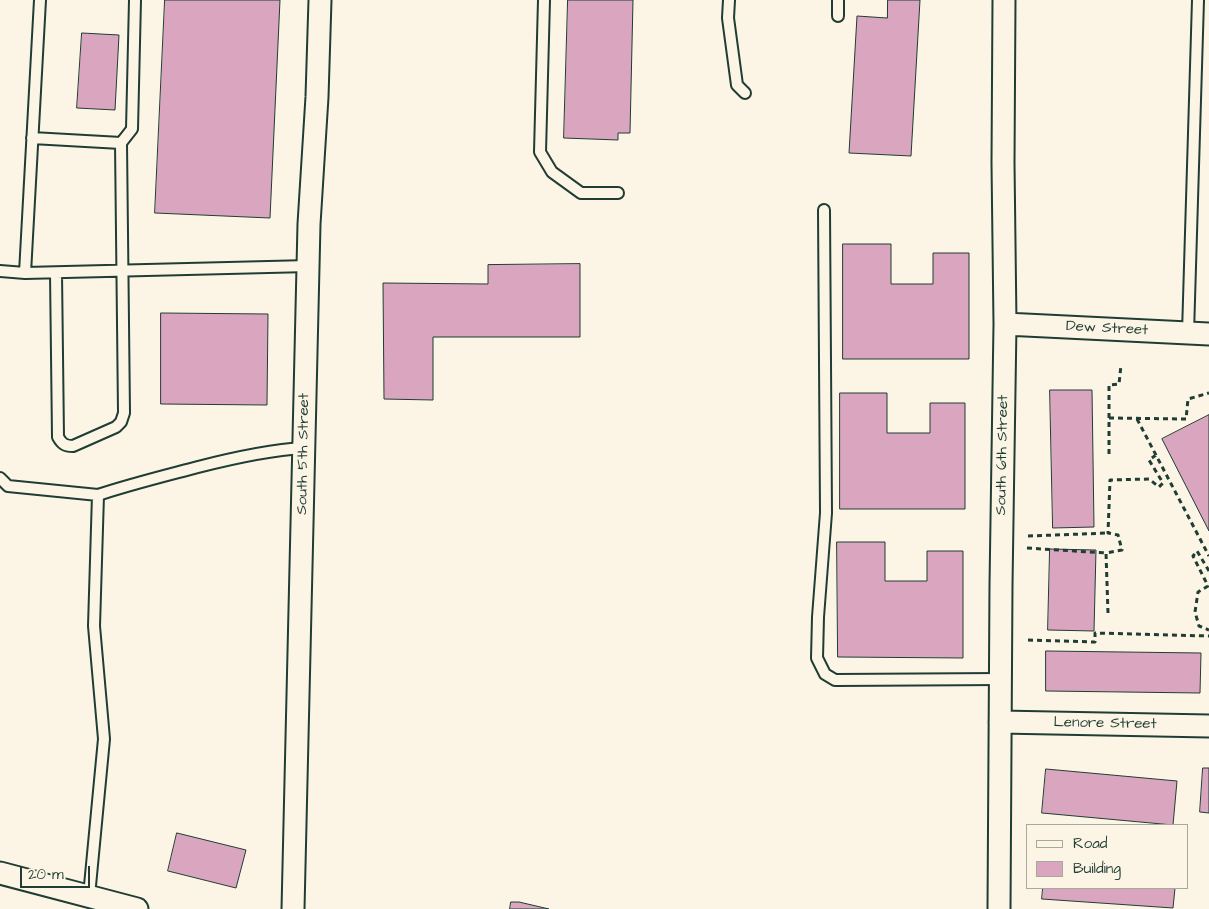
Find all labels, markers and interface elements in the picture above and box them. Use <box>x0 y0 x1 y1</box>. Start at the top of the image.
street label: Dew Street <box>1065 318 1149 340</box>
street label: South 5th Street <box>294 393 314 515</box>
street label: South 6th Street <box>993 395 1013 515</box>
street label: Lenore Street <box>1053 714 1157 734</box>
legend <box>1026 824 1189 889</box>
text: Road <box>1073 833 1107 854</box>
scale bar <box>22 856 92 888</box>
text: Building <box>1073 858 1121 879</box>
text: 20 m <box>28 864 64 885</box>

